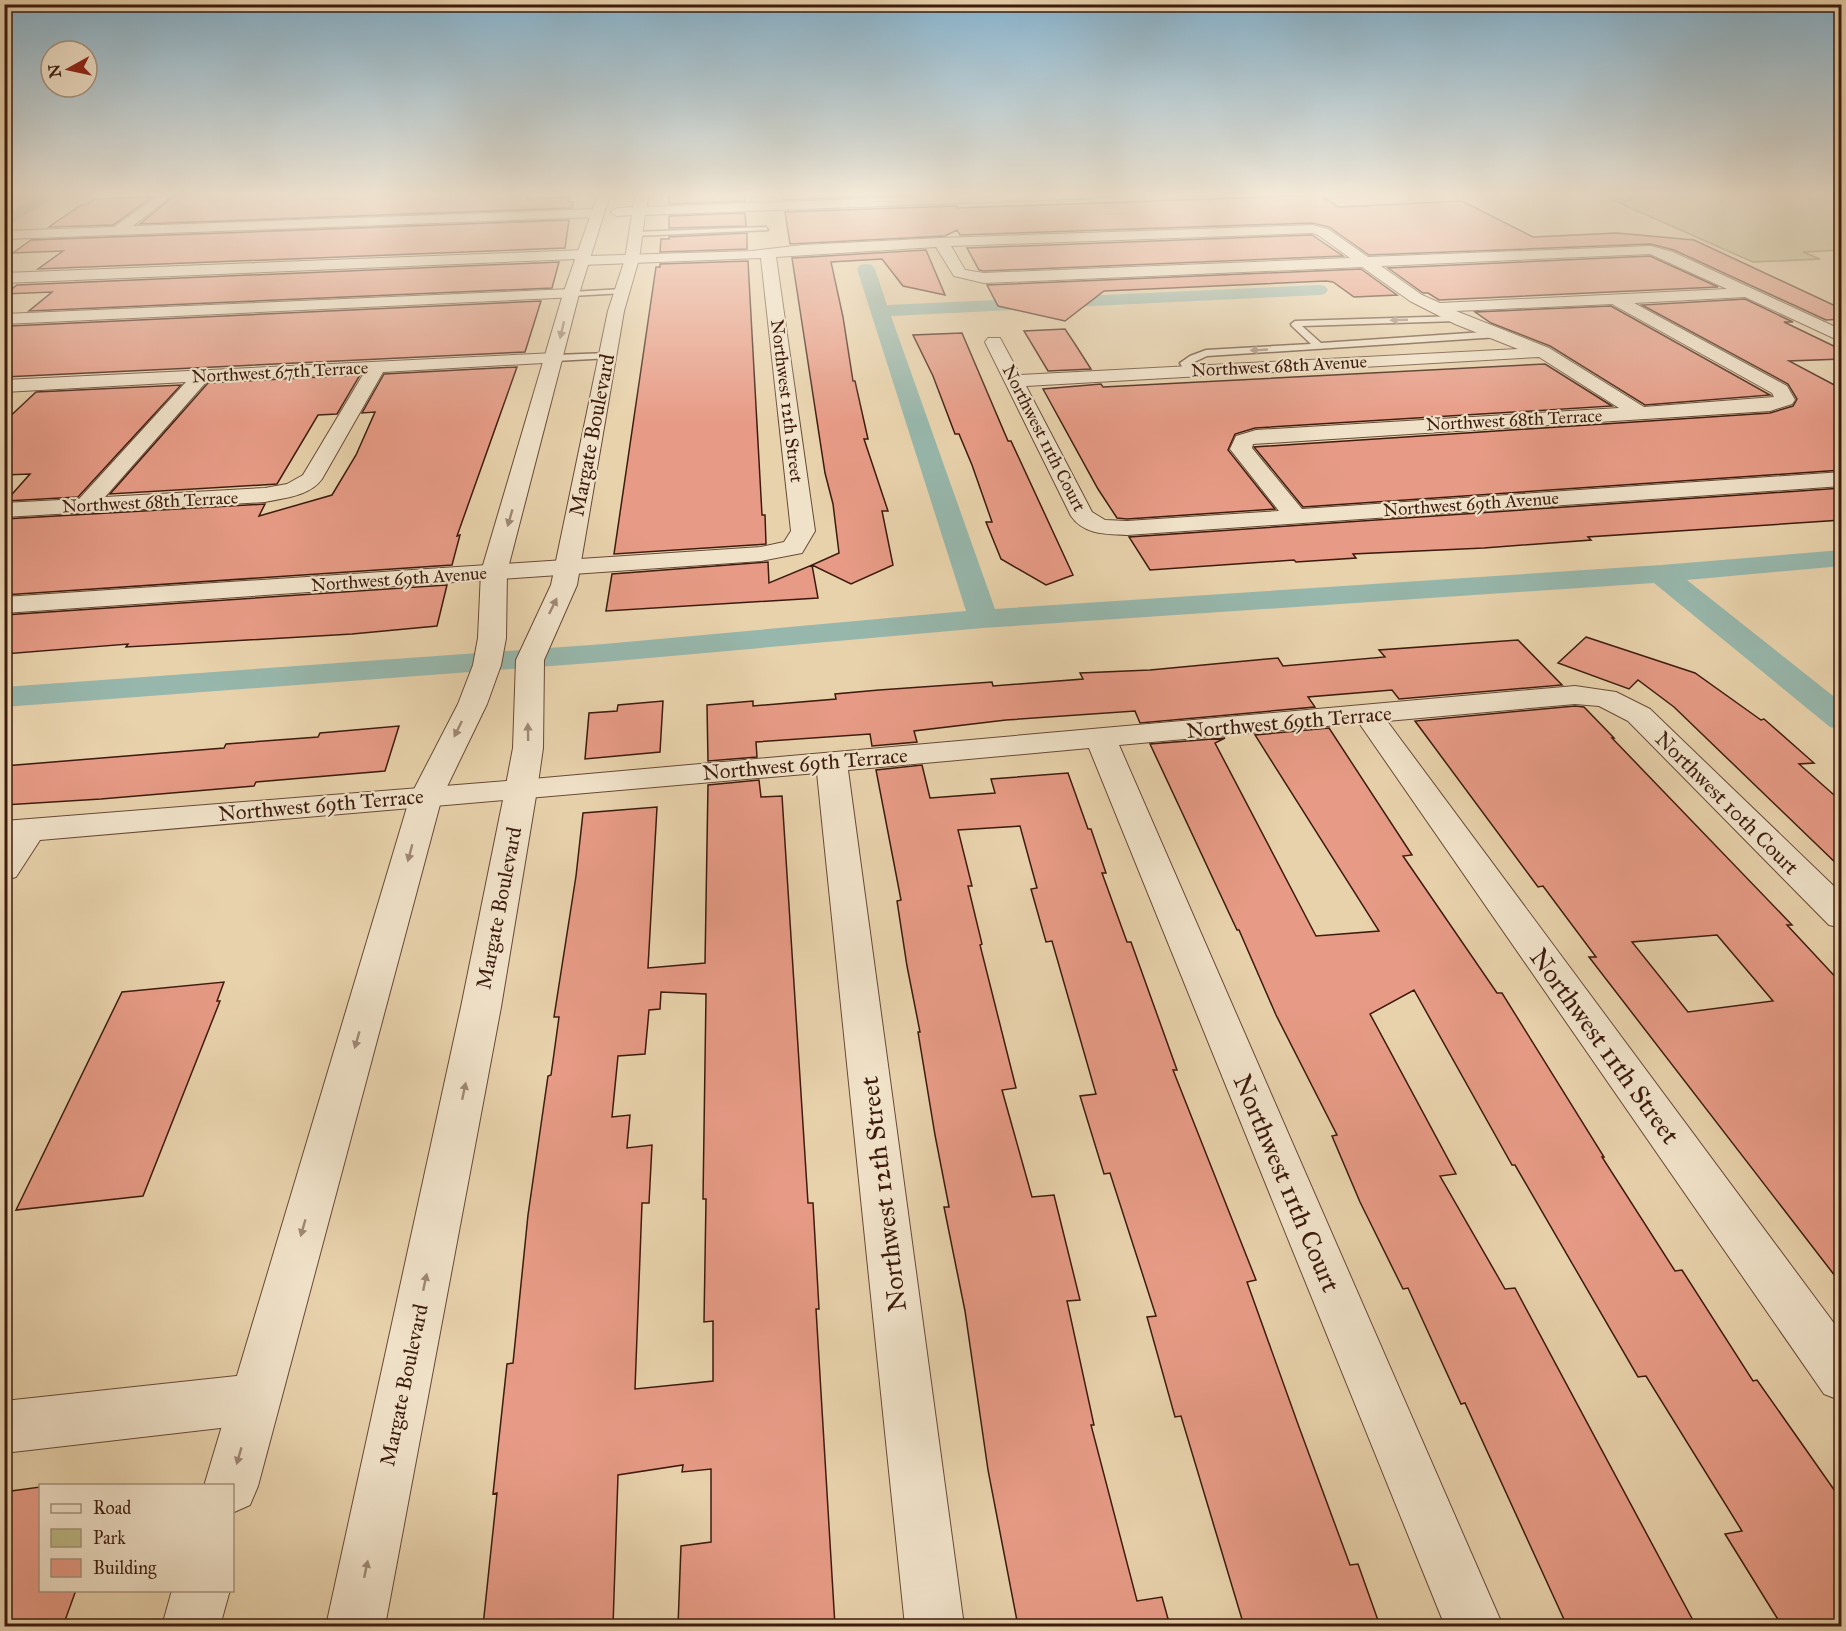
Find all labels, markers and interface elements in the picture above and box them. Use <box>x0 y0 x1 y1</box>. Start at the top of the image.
north arrow <box>39 39 99 99</box>
text: N <box>44 63 65 79</box>
one-way arrow <box>1389 316 1408 325</box>
street label: Northwest 12th Street <box>766 318 808 484</box>
one-way arrow <box>556 321 566 339</box>
one-way arrow <box>1250 345 1269 354</box>
street label: Northwest 68th Avenue <box>1191 350 1367 382</box>
street label: Margate Boulevard <box>563 351 621 518</box>
street label: Northwest 67th Terrace <box>191 356 369 388</box>
street label: Northwest 11th Court <box>998 361 1091 516</box>
street label: Northwest 68th Terrace <box>1425 404 1603 436</box>
street label: Northwest 68th Terrace <box>61 486 239 518</box>
street label: Northwest 69th Avenue <box>1382 487 1560 521</box>
one-way arrow <box>505 509 514 527</box>
street label: Northwest 69th Avenue <box>310 562 488 596</box>
one-way arrow <box>548 598 557 615</box>
street label: Northwest 69th Terrace <box>1185 700 1393 744</box>
one-way arrow <box>454 720 463 737</box>
one-way arrow <box>523 723 533 742</box>
street label: Northwest 10th Court <box>1650 726 1805 881</box>
street label: Northwest 69th Terrace <box>701 742 909 786</box>
street label: Northwest 69th Terrace <box>217 783 425 827</box>
street label: Margate Boulevard <box>470 824 528 991</box>
one-way arrow <box>405 844 414 862</box>
street label: Northwest 11th Street <box>1523 942 1687 1150</box>
one-way arrow <box>352 1032 361 1050</box>
street label: Northwest 11th Court <box>1227 1069 1347 1297</box>
street label: Northwest 12th Street <box>853 1075 913 1313</box>
one-way arrow <box>460 1081 469 1100</box>
one-way arrow <box>298 1219 307 1237</box>
one-way arrow <box>421 1272 430 1291</box>
street label: Margate Boulevard <box>374 1301 434 1468</box>
one-way arrow <box>234 1447 243 1465</box>
legend <box>39 1484 234 1592</box>
text: Road <box>93 1497 131 1519</box>
text: Park <box>93 1527 126 1549</box>
text: Building <box>93 1557 157 1580</box>
one-way arrow <box>362 1559 371 1578</box>

